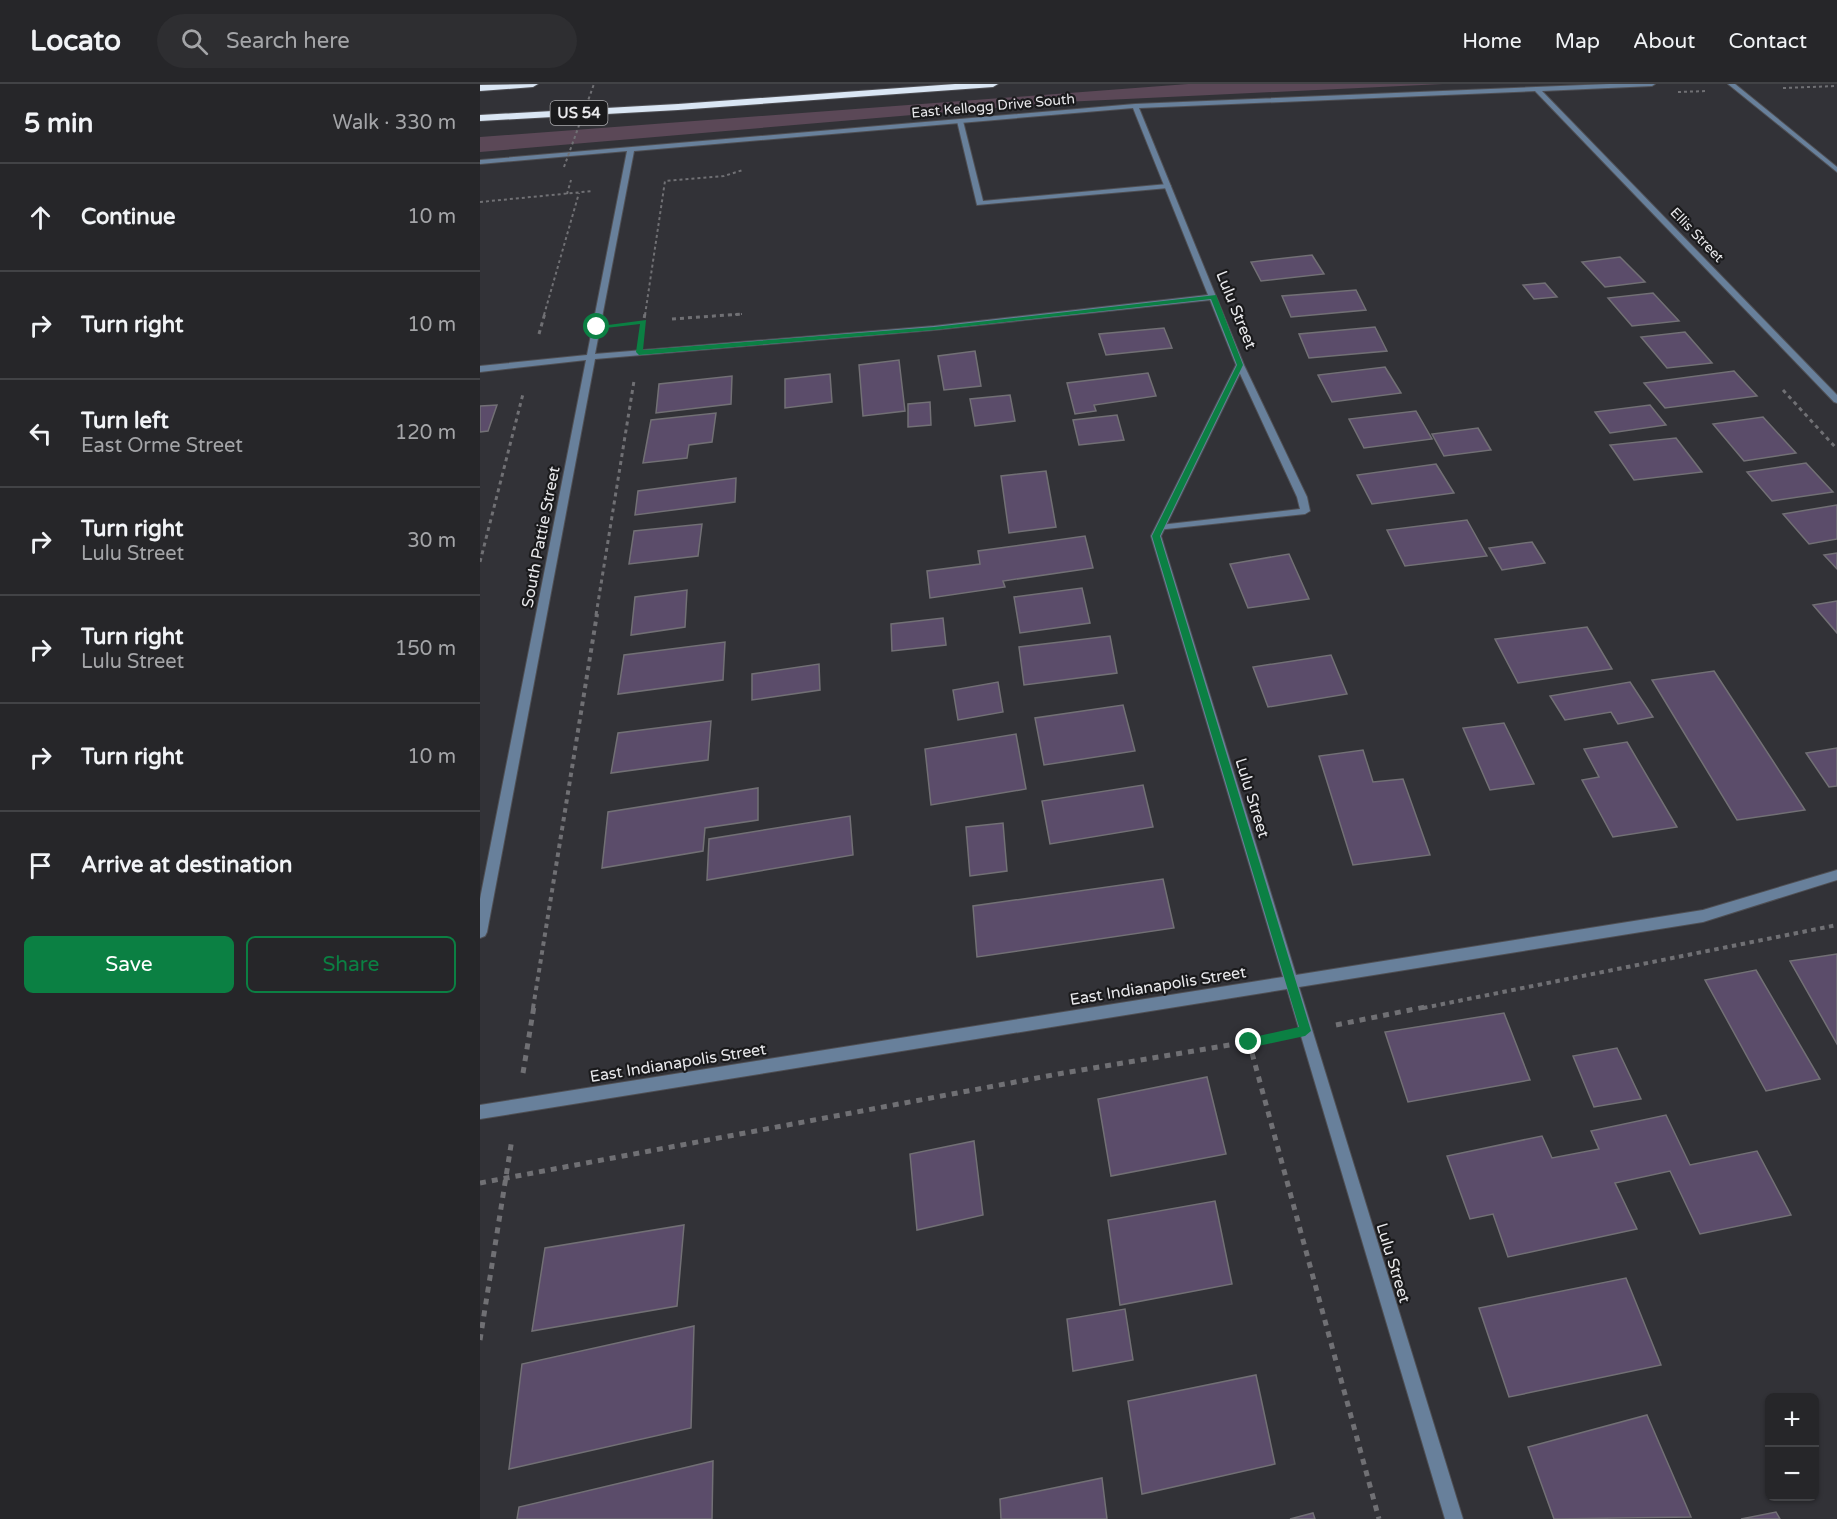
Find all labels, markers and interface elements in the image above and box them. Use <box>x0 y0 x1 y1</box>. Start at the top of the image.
search box <box>157 14 577 68</box>
text: Locato <box>30 24 121 58</box>
icon: search <box>178 25 211 58</box>
text: Search here <box>226 28 350 54</box>
text: Home <box>1462 29 1522 54</box>
text: Map <box>1555 29 1600 54</box>
text: About <box>1633 29 1695 54</box>
text: Contact <box>1728 29 1807 54</box>
street label: East Kellogg Drive South <box>911 90 1075 122</box>
road number: US 54 <box>550 101 608 125</box>
text: 5 min <box>24 108 93 139</box>
text: Walk · 330 m <box>333 111 456 135</box>
icon: ahead <box>24 201 57 234</box>
text: Continue <box>81 204 176 230</box>
street label: Ellis Street <box>1667 204 1728 266</box>
text: 10 m <box>407 205 456 229</box>
street label: Lulu Street <box>1211 268 1261 352</box>
icon: right <box>24 309 57 342</box>
text: Turn right <box>81 312 183 338</box>
text: 10 m <box>407 313 456 337</box>
route start <box>583 313 609 339</box>
text: Turn left <box>81 408 169 434</box>
icon: left <box>24 417 57 450</box>
text: 120 m <box>395 421 456 445</box>
text: East Orme Street <box>81 434 243 458</box>
street label: South Pattie Street <box>517 465 565 609</box>
text: Turn right <box>81 516 183 542</box>
icon: right <box>24 525 57 558</box>
text: 30 m <box>407 529 456 553</box>
text: Lulu Street <box>81 542 184 566</box>
text: Turn right <box>81 624 183 650</box>
icon: right <box>24 633 57 666</box>
text: 150 m <box>395 637 456 661</box>
text: Lulu Street <box>81 650 184 674</box>
icon: right <box>24 741 57 774</box>
text: Turn right <box>81 744 183 770</box>
text: 10 m <box>407 745 456 769</box>
street label: Lulu Street <box>1230 756 1274 840</box>
icon: arrive <box>24 849 57 882</box>
text: Arrive at destination <box>81 852 292 878</box>
button: Save <box>24 936 234 993</box>
button: Share <box>246 936 456 993</box>
street label: East Indianapolis Street <box>1068 962 1248 1010</box>
route end <box>1235 1028 1261 1054</box>
street label: East Indianapolis Street <box>588 1039 768 1087</box>
street label: Lulu Street <box>1371 1221 1415 1305</box>
map controls <box>1765 1393 1819 1501</box>
button: + <box>1765 1393 1819 1447</box>
button: − <box>1765 1447 1819 1501</box>

